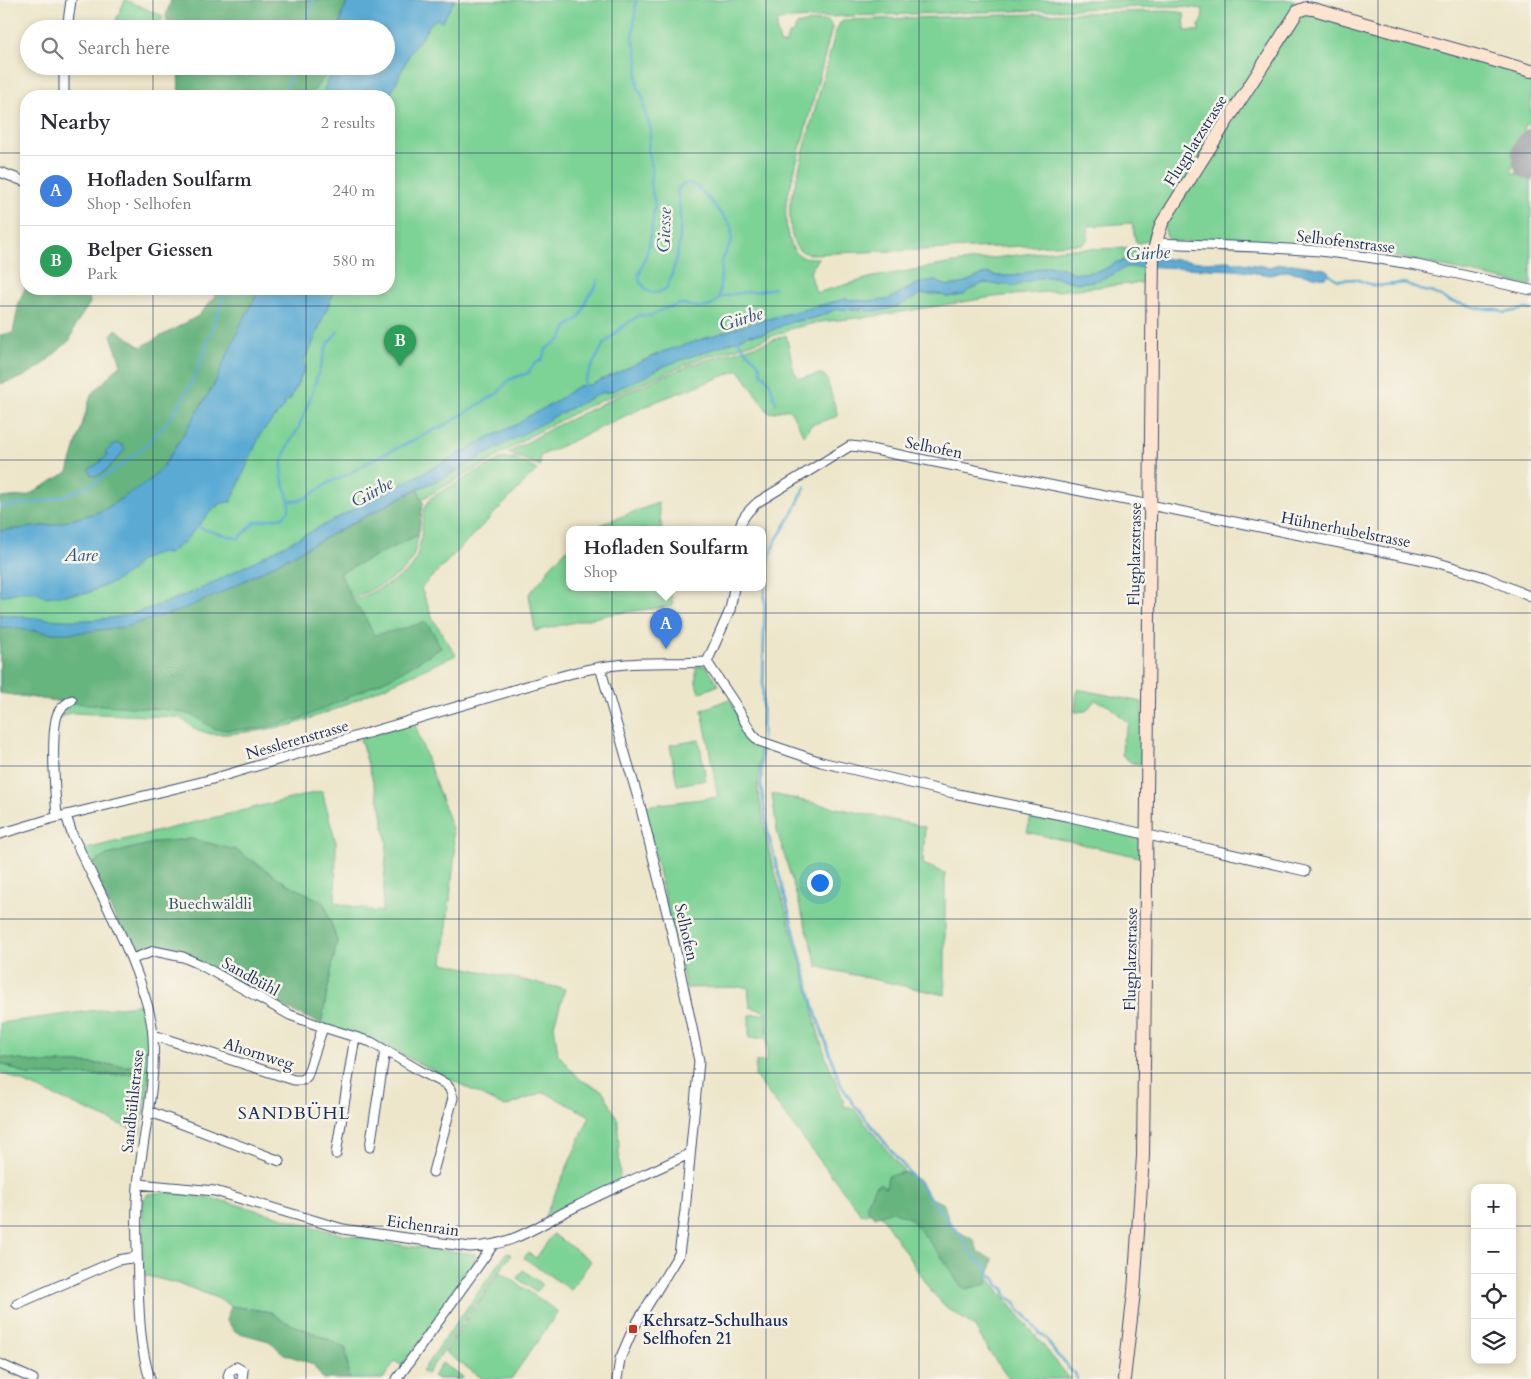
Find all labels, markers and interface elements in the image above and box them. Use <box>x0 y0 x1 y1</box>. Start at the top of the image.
search box <box>20 20 395 75</box>
icon: search <box>38 34 66 62</box>
text: Search here <box>78 35 170 61</box>
street label: Flugplatzstrasse <box>1159 91 1233 190</box>
text: Nearby <box>40 108 111 137</box>
text: 2 results <box>321 112 375 134</box>
text: Hofladen Soulfarm <box>87 167 252 193</box>
text: A <box>50 180 62 202</box>
text: 240 m <box>333 180 375 202</box>
text: Shop · Selhofen <box>87 193 192 215</box>
water label: Giesse <box>651 206 678 253</box>
street label: Selhofenstrasse <box>1295 225 1396 259</box>
text: Belper Giessen <box>87 237 213 263</box>
water label: Gürbe <box>1125 240 1172 267</box>
text: B <box>50 250 62 272</box>
text: 580 m <box>333 250 375 272</box>
text: Park <box>87 263 118 285</box>
water label: Gürbe <box>716 301 767 338</box>
pin: B <box>384 325 416 366</box>
street label: Selhofen <box>903 432 964 464</box>
water label: Gürbe <box>347 471 399 514</box>
street label: Flugplatzstrasse <box>1123 502 1147 606</box>
street label: Hühnerhubelstrasse <box>1279 507 1413 553</box>
popup <box>566 526 766 591</box>
text: Hofladen Soulfarm <box>584 535 748 561</box>
water label: Aare <box>63 543 99 568</box>
text: Shop <box>584 561 618 583</box>
pin: A <box>650 608 682 649</box>
street label: Nesslerenstrasse <box>243 715 351 765</box>
your location <box>807 870 833 896</box>
park label: Buechwäldli <box>168 893 253 915</box>
street label: Selhofen <box>669 901 703 963</box>
street label: Flugplatzstrasse <box>1119 907 1143 1011</box>
street label: Sandbühl <box>218 952 283 1002</box>
street label: Ahornweg <box>221 1033 297 1075</box>
street label: Sandbühlstrasse <box>117 1048 149 1154</box>
district label: SANDBÜHL <box>238 1101 350 1126</box>
map controls <box>1471 1184 1516 1364</box>
button: + <box>1471 1184 1516 1229</box>
street label: Eichenrain <box>385 1210 461 1242</box>
button: − <box>1471 1229 1516 1274</box>
button: locate <box>1471 1274 1516 1319</box>
place label: Kehrsatz-Schulhaus Selfhofen 21 <box>643 1310 788 1350</box>
button: layers <box>1471 1319 1516 1364</box>
marker: Kehrsatz-Schulhaus Selfhofen 21 <box>627 1323 639 1335</box>

